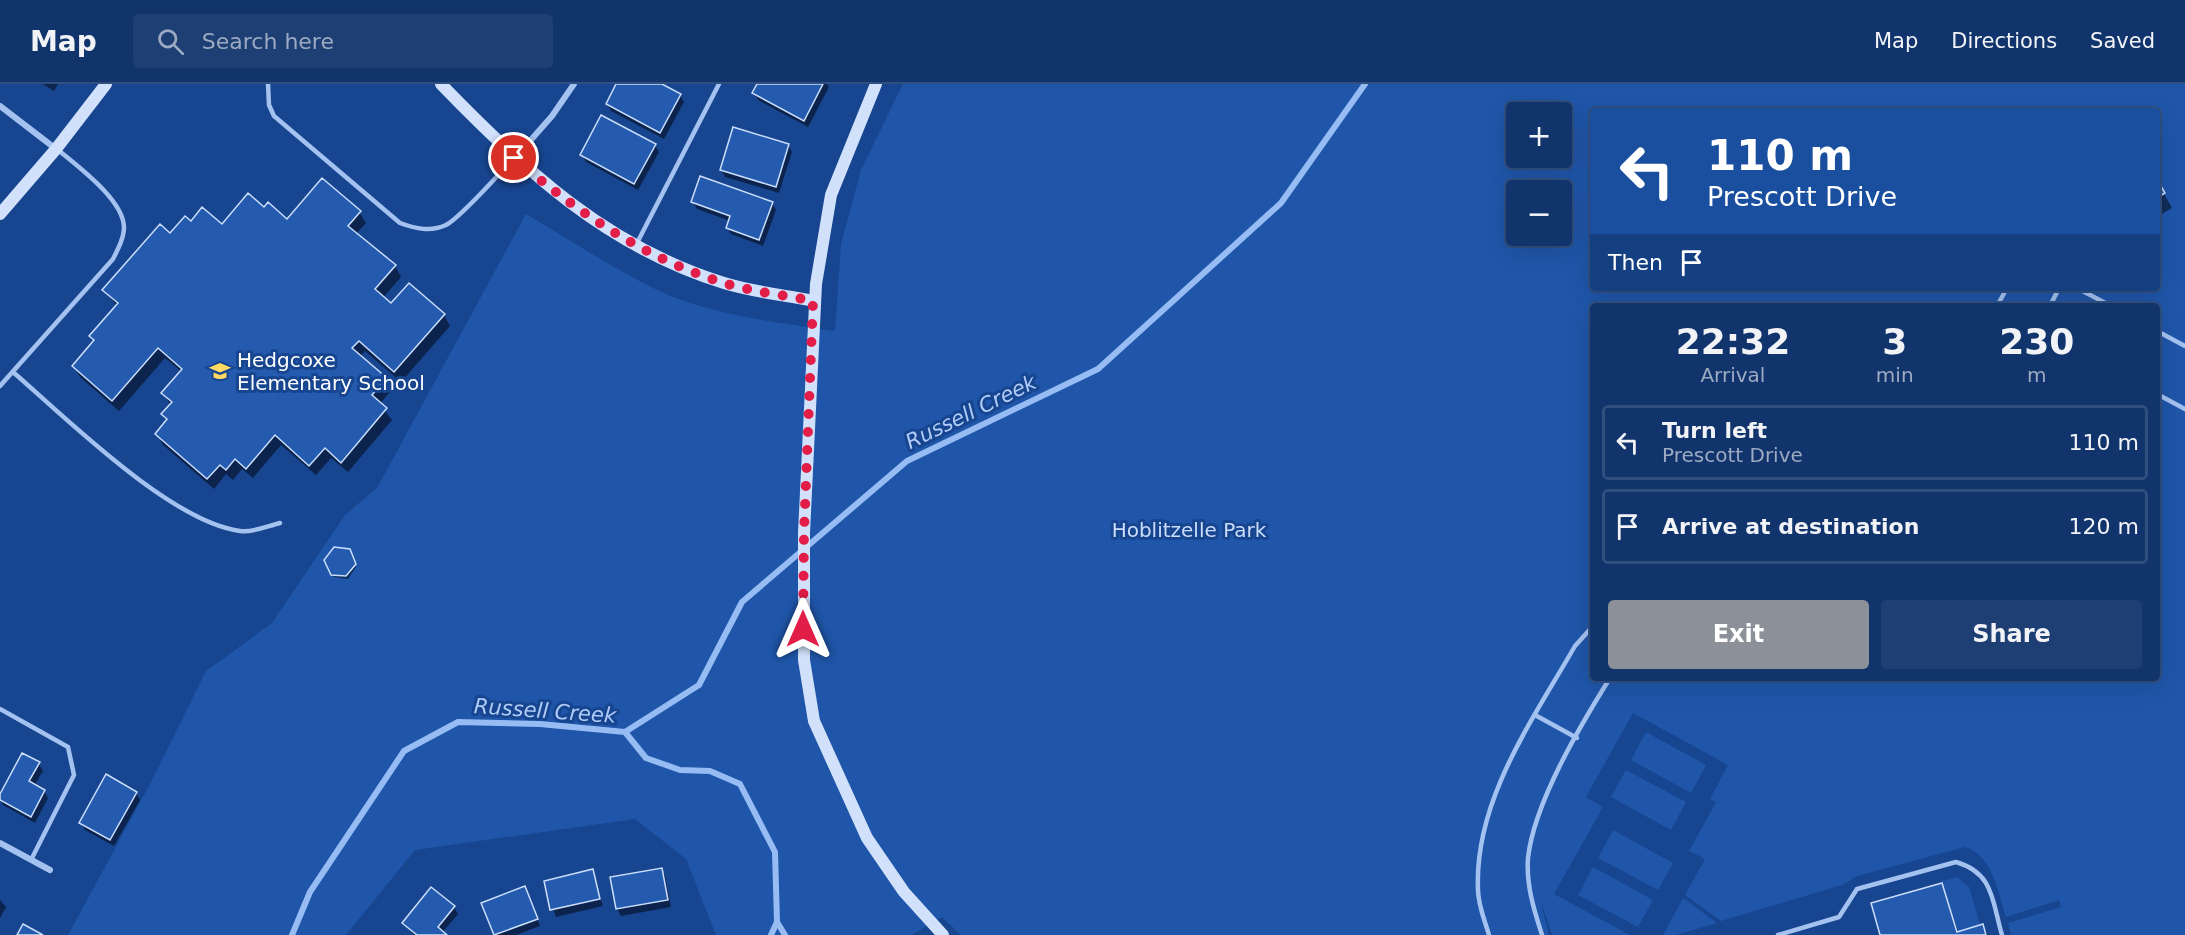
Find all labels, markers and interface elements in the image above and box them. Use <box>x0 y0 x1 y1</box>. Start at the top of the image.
search box <box>133 14 553 68</box>
text: Map <box>30 25 97 58</box>
icon: search <box>154 25 187 58</box>
text: Search here <box>202 29 334 54</box>
text: Map <box>1874 29 1918 53</box>
text: Directions <box>1951 29 2057 53</box>
text: Saved <box>2090 29 2155 53</box>
map controls <box>1506 102 1572 246</box>
button: + <box>1506 102 1572 168</box>
text: 110 m <box>1707 131 1853 180</box>
pin <box>488 132 539 183</box>
icon: left <box>1608 132 1686 210</box>
icon: arrive <box>497 141 530 174</box>
button: − <box>1506 180 1572 246</box>
text: Prescott Drive <box>1707 181 1897 212</box>
icon: arrive <box>1675 246 1708 279</box>
text: Then <box>1608 250 1663 275</box>
text: 22:32 <box>1676 321 1790 362</box>
text: 3 <box>1882 321 1907 362</box>
text: 230 <box>1999 321 2074 362</box>
place label: Hedgcoxe Elementary School <box>237 348 425 395</box>
school or university icon: Hedgcoxe Elementary School <box>208 359 232 383</box>
text: Arrival <box>1700 363 1765 387</box>
text: min <box>1876 363 1914 387</box>
text: m <box>2027 363 2047 387</box>
water label: Russell Creek <box>902 370 1041 454</box>
text: Turn left <box>1662 418 1767 443</box>
icon: left <box>1611 426 1644 459</box>
text: 110 m <box>2069 430 2139 455</box>
text: Prescott Drive <box>1662 443 1803 467</box>
icon: arrive <box>1611 510 1644 543</box>
text: Arrive at destination <box>1662 514 1919 539</box>
text: 120 m <box>2069 514 2139 539</box>
park label: Hoblitzelle Park <box>1112 518 1267 542</box>
position arrow <box>771 597 835 661</box>
button: Exit <box>1608 600 1869 669</box>
button: Share <box>1881 600 2142 669</box>
water label: Russell Creek <box>473 694 618 728</box>

